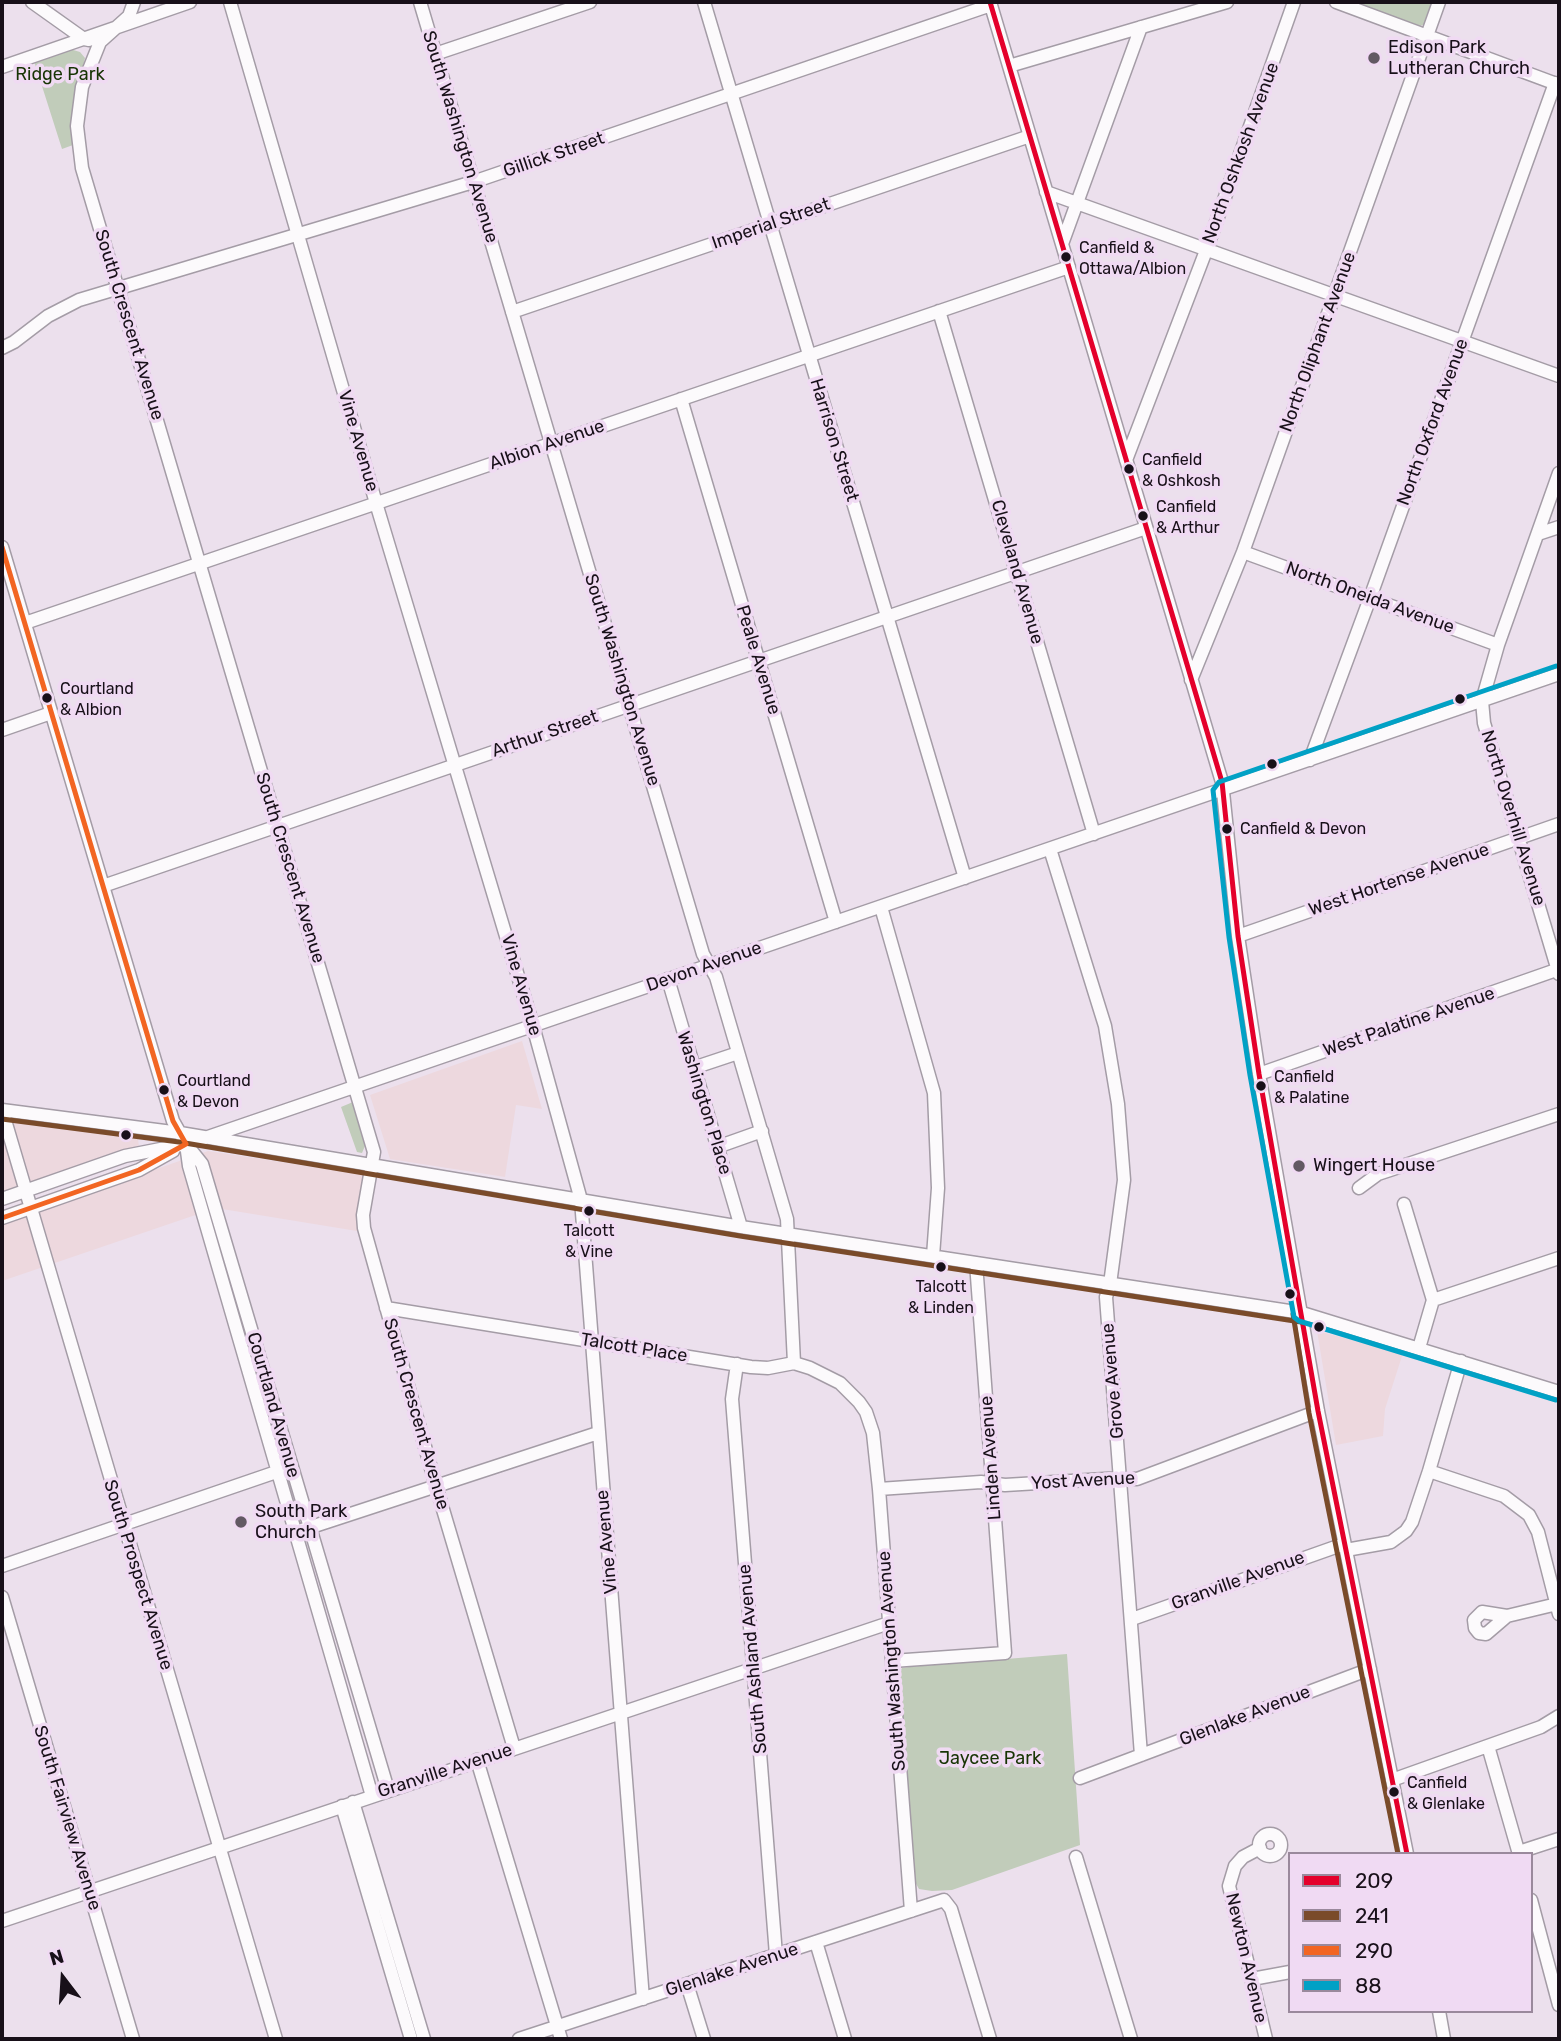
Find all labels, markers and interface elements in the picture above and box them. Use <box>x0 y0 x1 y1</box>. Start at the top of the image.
street label: South Washington Avenue <box>417 28 503 246</box>
place label: Edison Park Lutheran Church <box>1388 37 1530 80</box>
marker: Edison Park Lutheran Church <box>1366 50 1382 66</box>
street label: North Oshkosh Avenue <box>1198 59 1284 247</box>
park label: Ridge Park <box>15 64 105 86</box>
street label: Gillick Street <box>501 128 607 182</box>
street label: Imperial Street <box>709 194 833 254</box>
street label: South Crescent Avenue <box>90 227 168 423</box>
place label: Canfield & Ottawa/Albion <box>1079 238 1186 276</box>
street label: North Oliphant Avenue <box>1275 249 1361 435</box>
marker: Canfield & Ottawa/Albion <box>1059 250 1073 264</box>
street label: North Oxford Avenue <box>1393 336 1473 508</box>
street label: Harrison Street <box>805 376 863 504</box>
street label: Vine Avenue <box>333 388 383 494</box>
street label: Albion Avenue <box>487 415 607 475</box>
place label: Canfield & Oshkosh <box>1142 450 1221 488</box>
marker: Canfield & Oshkosh <box>1122 462 1136 476</box>
street label: Cleveland Avenue <box>986 497 1048 647</box>
place label: Canfield & Arthur <box>1156 497 1220 535</box>
marker: Canfield & Arthur <box>1136 509 1150 523</box>
street label: North Oneida Avenue <box>1283 557 1457 639</box>
street label: South Washington Avenue <box>579 571 665 789</box>
street label: Peale Avenue <box>731 603 785 717</box>
place label: Courtland & Albion <box>60 679 134 717</box>
marker: Courtland & Albion <box>40 691 54 705</box>
unlabelled marker <box>1453 692 1467 706</box>
street label: Arthur Street <box>489 706 601 762</box>
street label: North Overhill Avenue <box>1476 728 1550 908</box>
unlabelled marker <box>1265 757 1279 771</box>
street label: South Crescent Avenue <box>251 770 329 966</box>
place label: Canfield & Devon <box>1240 819 1366 839</box>
marker: Canfield & Devon <box>1220 822 1234 836</box>
street label: West Hortense Avenue <box>1306 839 1492 921</box>
street label: Vine Avenue <box>496 932 546 1038</box>
street label: Devon Avenue <box>644 937 764 997</box>
street label: West Palatine Avenue <box>1320 982 1498 1062</box>
street label: Washington Place <box>672 1029 736 1177</box>
place label: Canfield & Palatine <box>1274 1067 1349 1105</box>
place label: Courtland & Devon <box>177 1071 251 1109</box>
marker: Canfield & Palatine <box>1254 1079 1268 1093</box>
marker: Courtland & Devon <box>157 1083 171 1097</box>
unlabelled marker <box>119 1128 133 1142</box>
place label: Wingert House <box>1313 1155 1435 1177</box>
marker: Wingert House <box>1291 1158 1307 1174</box>
marker: Talcott & Vine <box>582 1204 596 1218</box>
place label: Talcott & Vine <box>564 1221 614 1259</box>
marker: Talcott & Linden <box>934 1260 948 1274</box>
place label: Talcott & Linden <box>908 1277 974 1315</box>
unlabelled marker <box>1283 1287 1297 1301</box>
street label: South Crescent Avenue <box>378 1316 454 1512</box>
unlabelled marker <box>1312 1320 1326 1334</box>
street label: Grove Avenue <box>1097 1322 1129 1440</box>
street label: Talcott Place <box>579 1329 689 1367</box>
street label: Courtland Avenue <box>242 1330 304 1480</box>
street label: Linden Avenue <box>976 1395 1006 1521</box>
street label: Yost Avenue <box>1030 1467 1136 1495</box>
street label: South Prospect Avenue <box>99 1477 177 1673</box>
street label: Vine Avenue <box>592 1489 622 1595</box>
place label: South Park Church <box>255 1501 347 1544</box>
marker: South Park Church <box>233 1514 249 1530</box>
street label: Granville Avenue <box>1168 1547 1308 1615</box>
street label: South Washington Avenue <box>874 1550 910 1772</box>
street label: South Ashland Avenue <box>734 1563 772 1755</box>
street label: Glenlake Avenue <box>1177 1681 1313 1751</box>
street label: South Fairview Avenue <box>29 1723 105 1913</box>
street label: Granville Avenue <box>375 1739 515 1803</box>
park label: Jaycee Park <box>939 1748 1041 1770</box>
place label: Canfield & Glenlake <box>1407 1773 1485 1811</box>
marker: Canfield & Glenlake <box>1387 1785 1401 1799</box>
legend <box>1288 1852 1533 2013</box>
text: 209 <box>1355 1868 1393 1893</box>
street label: Newton Avenue <box>1221 1891 1271 2025</box>
text: 241 <box>1355 1903 1389 1928</box>
street label: Glenlake Avenue <box>663 1938 801 2002</box>
text: 290 <box>1355 1938 1393 1963</box>
north arrow <box>28 1943 98 2013</box>
text: N <box>47 1944 67 1970</box>
text: 88 <box>1355 1973 1382 1998</box>

